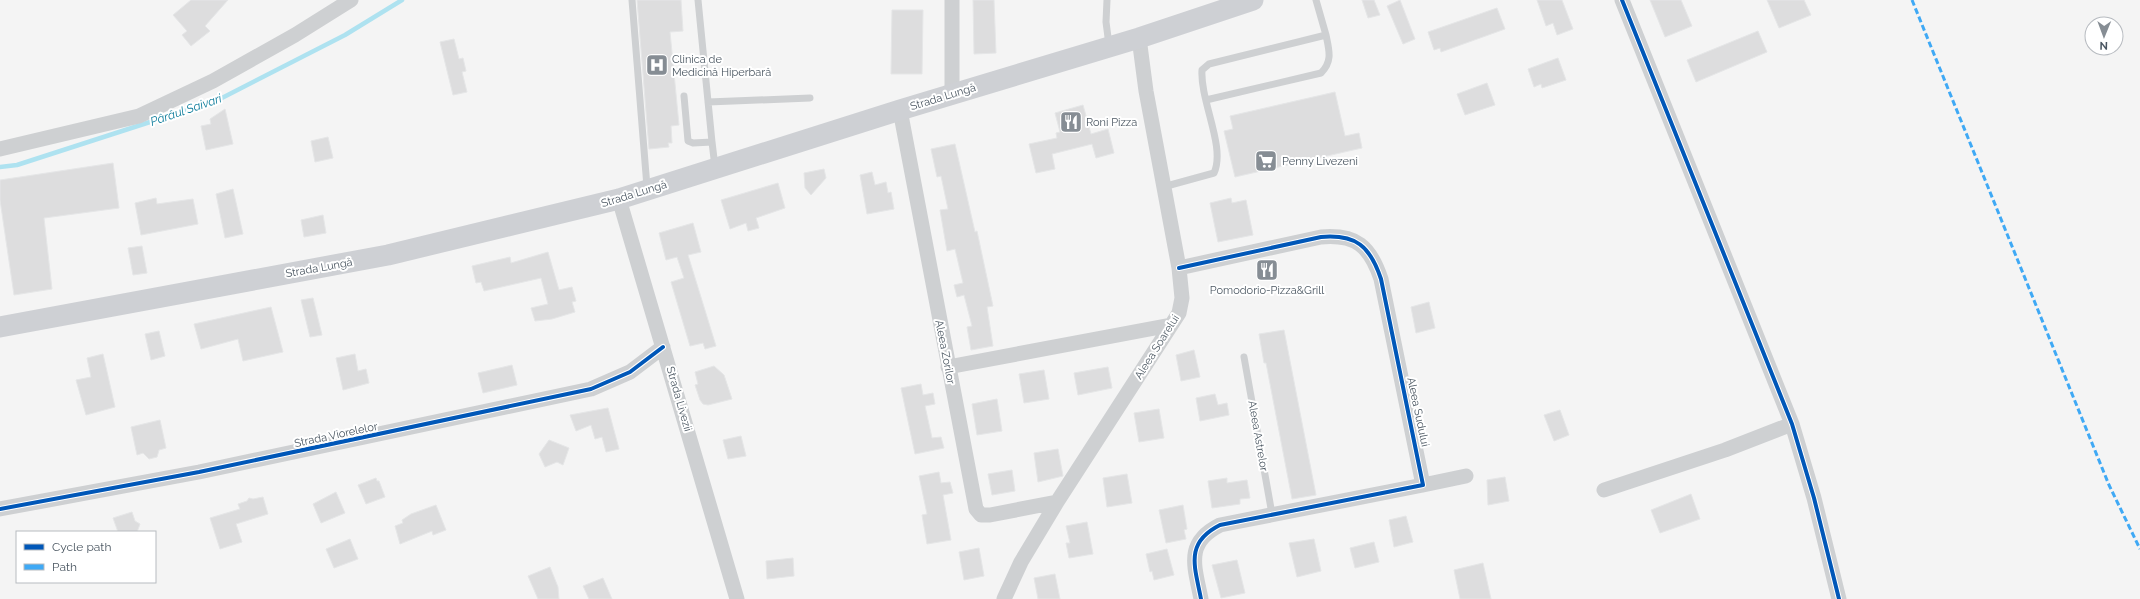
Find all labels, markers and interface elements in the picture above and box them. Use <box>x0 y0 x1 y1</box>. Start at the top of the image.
north arrow <box>2084 16 2124 56</box>
text: N <box>2100 39 2108 52</box>
hospital icon: Clinica de Medicină Hiperbară <box>644 52 670 78</box>
place label: Clinica de Medicină Hiperbară <box>672 53 771 79</box>
street label: Strada Lungă <box>909 81 977 113</box>
water label: Pârâul Saivari <box>148 91 224 129</box>
restaurant icon: Roni Pizza <box>1058 109 1084 135</box>
place label: Roni Pizza <box>1086 116 1137 129</box>
supermarket icon: Penny Livezeni <box>1253 148 1279 174</box>
place label: Penny Livezeni <box>1282 155 1358 168</box>
street label: Strada Lungă <box>600 178 668 210</box>
street label: Strada Lungă <box>284 256 354 280</box>
restaurant icon: Pomodorio-Pizza&Grill <box>1254 257 1280 283</box>
place label: Pomodorio-Pizza&Grill <box>1210 284 1324 297</box>
street label: Aleea Soarelui <box>1132 312 1182 382</box>
street label: Aleea Zorilor <box>932 319 958 385</box>
street label: Strada Livezii <box>664 365 694 433</box>
street label: Aleea Sudului <box>1404 376 1432 448</box>
street label: Aleea Astrelor <box>1245 400 1271 473</box>
street label: Strada Viorelelor <box>293 420 379 450</box>
legend <box>16 531 156 583</box>
text: Cycle path <box>52 540 111 554</box>
text: Path <box>52 560 77 574</box>

